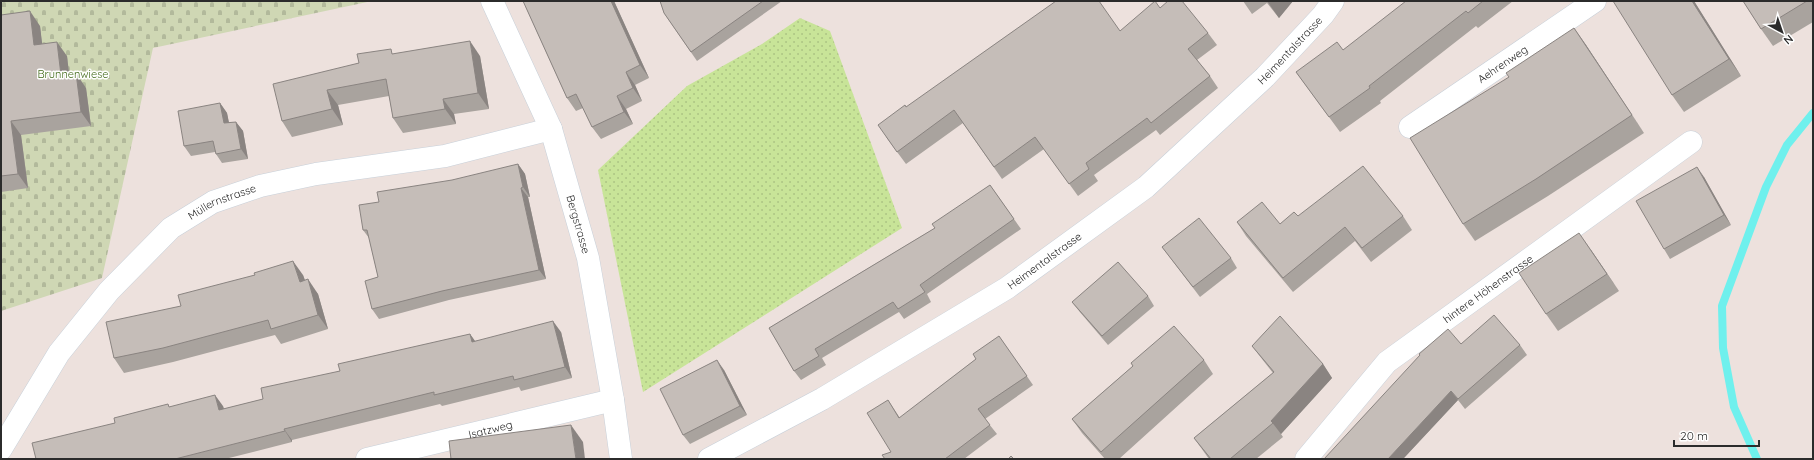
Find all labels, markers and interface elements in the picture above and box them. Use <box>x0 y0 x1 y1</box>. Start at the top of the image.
north arrow <box>1762 12 1802 52</box>
street label: Heimentalstrasse <box>1255 13 1325 87</box>
text: N <box>1781 32 1796 48</box>
street label: Aehrenweg <box>1475 42 1530 86</box>
park label: Brunnenwiese <box>37 67 109 81</box>
street label: Müllernstrasse <box>185 181 258 223</box>
street label: Bergstrasse <box>563 193 593 255</box>
street label: Heimentalstrasse <box>1005 229 1084 292</box>
street label: hintere Höhenstrasse <box>1440 252 1536 326</box>
street label: Isatzweg <box>467 417 514 441</box>
scale bar <box>1674 422 1759 448</box>
text: 20 m <box>1680 428 1708 443</box>

